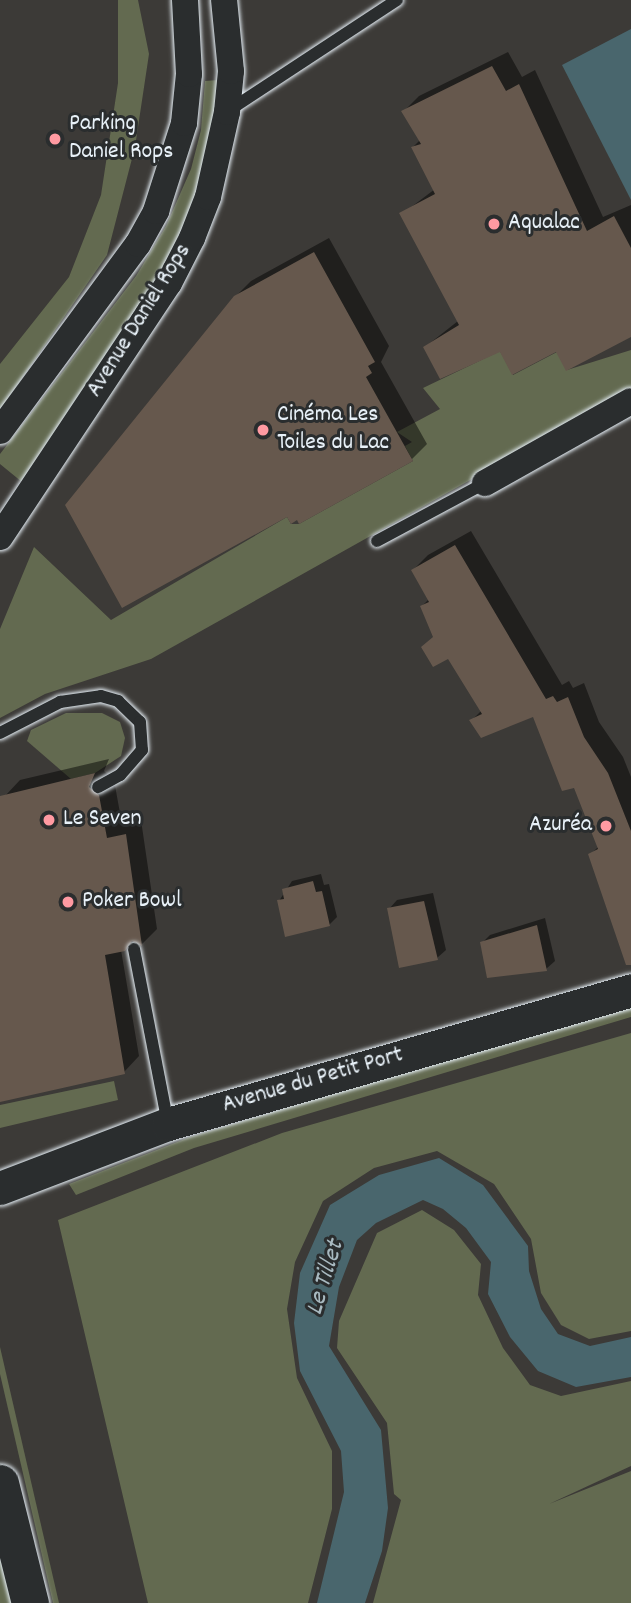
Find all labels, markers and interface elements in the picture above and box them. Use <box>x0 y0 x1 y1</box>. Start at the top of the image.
place label: Parking Daniel Rops <box>69 111 173 167</box>
marker: Parking Daniel Rops <box>47 131 63 147</box>
place label: Aqualac <box>508 210 580 238</box>
marker: Aqualac <box>486 216 502 232</box>
street label: Avenue Daniel Rops <box>81 239 199 403</box>
place label: Cinéma Les Toiles du Lac <box>277 402 389 458</box>
marker: Cinéma Les Toiles du Lac <box>255 422 271 438</box>
place label: Le Seven <box>63 806 142 834</box>
marker: Le Seven <box>41 812 57 828</box>
place label: Azuréa <box>529 812 592 840</box>
marker: Azuréa <box>598 818 614 834</box>
place label: Poker Bowl <box>82 888 182 916</box>
marker: Poker Bowl <box>60 894 76 910</box>
street label: Avenue du Petit Port <box>219 1041 407 1121</box>
water label: Le Tillet <box>300 1237 352 1319</box>

